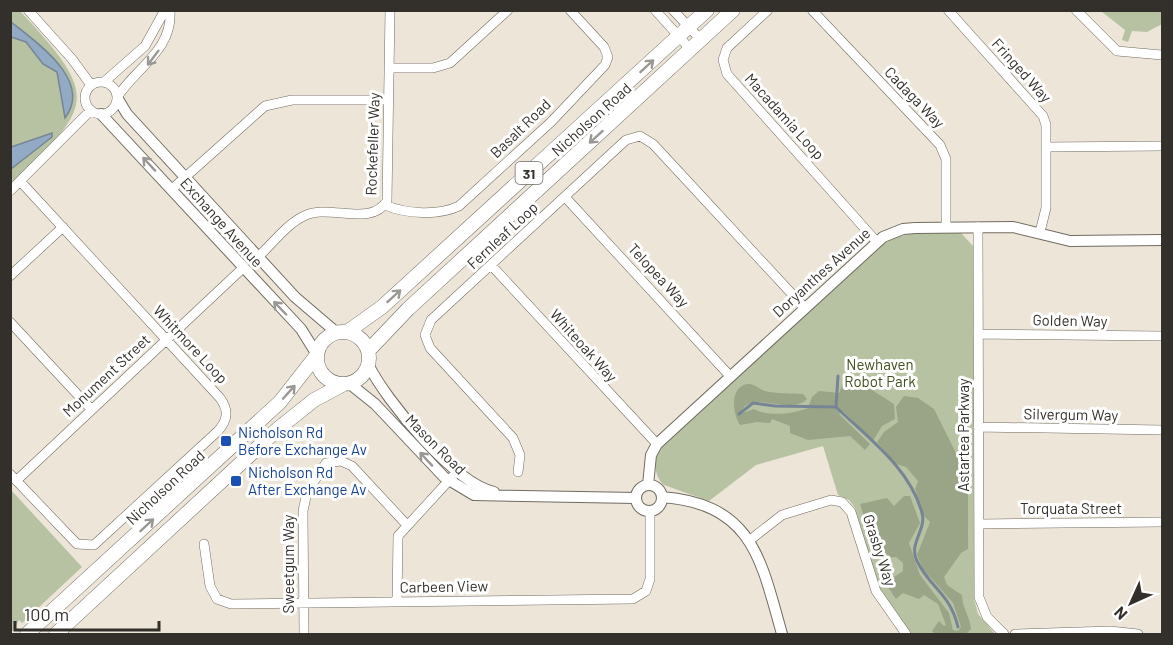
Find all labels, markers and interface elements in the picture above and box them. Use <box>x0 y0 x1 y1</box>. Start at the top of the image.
street label: Fringed Way <box>989 34 1055 106</box>
one-way arrow <box>146 50 159 66</box>
one-way arrow <box>639 59 654 73</box>
street label: Cadaga Way <box>881 63 949 131</box>
street label: Macadamia Loop <box>742 69 828 163</box>
street label: Nicholson Road <box>547 79 635 159</box>
street label: Rockefeller Way <box>361 92 383 196</box>
street label: Basalt Road <box>486 95 554 161</box>
one-way arrow <box>589 129 604 144</box>
one-way arrow <box>142 156 156 171</box>
road number: 31 <box>516 162 542 184</box>
street label: Exchange Avenue <box>177 174 267 270</box>
street label: Fernleaf Loop <box>463 198 541 272</box>
street label: Doryanthes Avenue <box>769 223 873 321</box>
street label: Telopea Way <box>625 239 693 311</box>
one-way arrow <box>386 289 401 303</box>
one-way arrow <box>273 300 288 315</box>
street label: Whitmore Loop <box>150 301 232 387</box>
street label: Whiteoak Way <box>547 305 621 385</box>
street label: Golden Way <box>1032 310 1108 330</box>
street label: Monument Street <box>59 330 153 420</box>
park label: Newhaven Robot Park <box>844 355 916 390</box>
street label: Astartea Parkway <box>954 378 972 492</box>
one-way arrow <box>282 385 296 400</box>
street label: Silvergum Way <box>1024 404 1119 424</box>
street label: Mason Road <box>402 410 470 478</box>
place label: Nicholson Rd Before Exchange Av <box>238 423 367 458</box>
marker: Nicholson Rd Before Exchange Av <box>219 434 233 448</box>
street label: Nicholson Road <box>122 446 208 528</box>
one-way arrow <box>419 451 434 466</box>
place label: Nicholson Rd After Exchange Av <box>248 463 366 498</box>
marker: Nicholson Rd After Exchange Av <box>229 474 243 488</box>
street label: Torquata Street <box>1020 499 1122 517</box>
street label: Grasby Way <box>860 512 900 588</box>
street label: Sweetgum Way <box>279 514 297 614</box>
one-way arrow <box>139 518 154 532</box>
north arrow <box>1101 573 1161 633</box>
street label: Carbeen View <box>400 576 489 596</box>
scale bar <box>15 594 159 632</box>
text: 100 m <box>24 603 69 625</box>
text: N <box>1110 603 1131 624</box>

